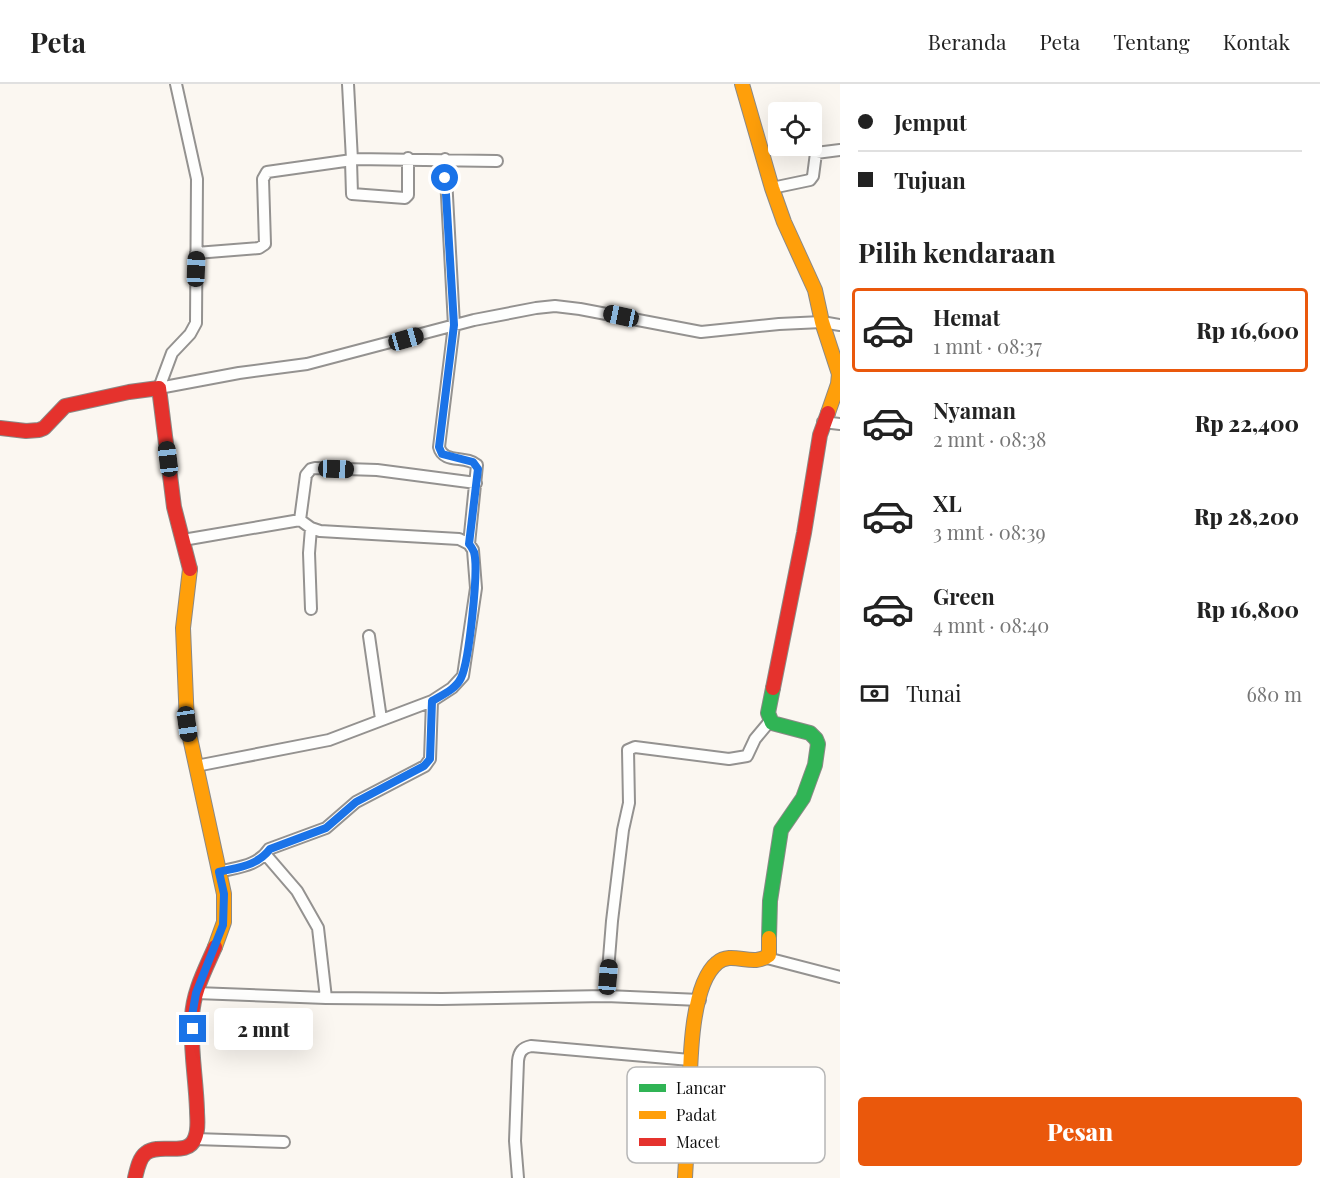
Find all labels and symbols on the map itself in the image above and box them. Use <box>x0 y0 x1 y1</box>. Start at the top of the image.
route start <box>431 164 458 191</box>
car <box>186 251 206 287</box>
car <box>602 303 640 329</box>
car <box>386 325 426 353</box>
car <box>157 440 179 478</box>
car <box>318 459 354 479</box>
car <box>176 705 198 743</box>
car <box>597 958 619 996</box>
callout: 2 mnt <box>214 1008 313 1050</box>
route end <box>179 1015 206 1042</box>
legend <box>627 1067 825 1163</box>
text: Lancar <box>676 1077 726 1098</box>
text: Padat <box>676 1104 716 1125</box>
text: Macet <box>676 1131 720 1152</box>

